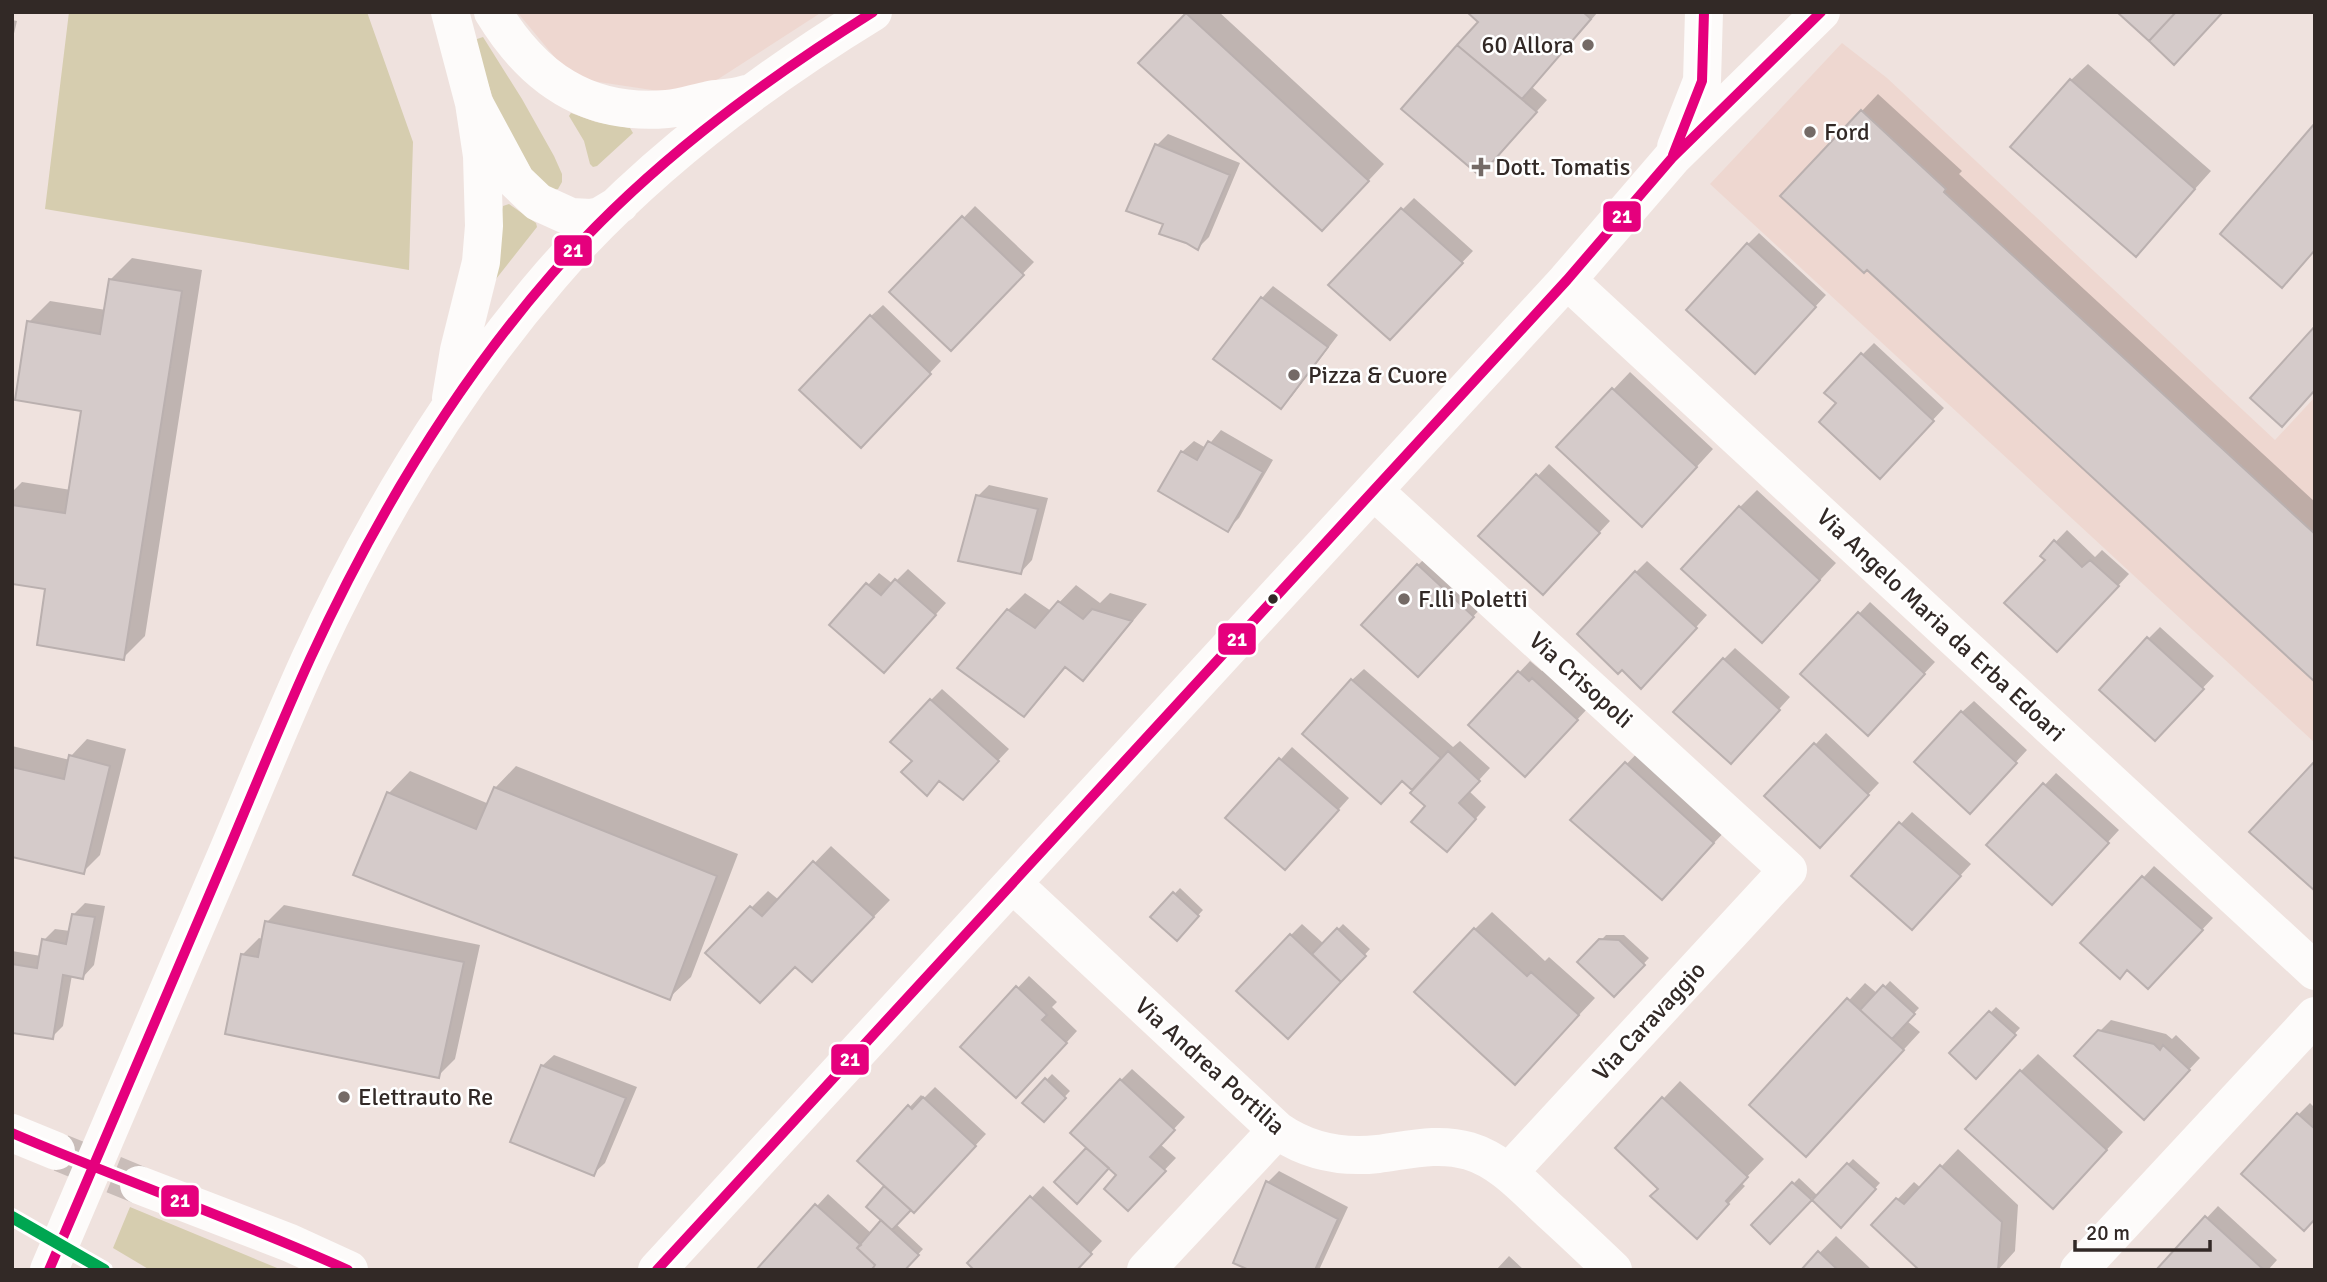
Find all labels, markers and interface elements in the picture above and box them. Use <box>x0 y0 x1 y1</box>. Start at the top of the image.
place label: 60 Allora <box>1481 30 1574 60</box>
marker: 60 Allora <box>1580 37 1596 53</box>
place label: Ford <box>1824 117 1870 147</box>
marker: Ford <box>1802 124 1818 140</box>
place label: Dott. Tomatis <box>1495 152 1630 182</box>
marker: Dott. Tomatis <box>1473 159 1489 175</box>
line badge: 21 <box>1602 200 1642 233</box>
text: 21 <box>1612 205 1632 229</box>
line badge: 21 <box>553 234 593 267</box>
text: 21 <box>563 239 583 263</box>
place label: Pizza & Cuore <box>1308 360 1448 390</box>
marker: Pizza & Cuore <box>1286 367 1302 383</box>
street label: Via Angelo Maria da Erba Edoari <box>1811 502 2071 748</box>
place label: F.lli Poletti <box>1418 584 1528 614</box>
marker: F.lli Poletti <box>1396 591 1412 607</box>
unlabelled marker <box>1266 592 1280 606</box>
line badge: 21 <box>1217 622 1257 656</box>
street label: Via Crisopoli <box>1523 625 1639 735</box>
text: 21 <box>1227 628 1247 652</box>
street label: Via Caravaggio <box>1586 955 1712 1087</box>
street label: Via Andrea Portilia <box>1129 991 1291 1141</box>
line badge: 21 <box>830 1043 870 1076</box>
text: 21 <box>840 1048 860 1072</box>
place label: Elettrauto Re <box>358 1082 493 1112</box>
marker: Elettrauto Re <box>336 1089 352 1105</box>
line badge: 21 <box>160 1184 200 1218</box>
text: 21 <box>170 1189 190 1213</box>
scale bar <box>2075 1208 2210 1252</box>
text: 20 m <box>2086 1220 2130 1246</box>

